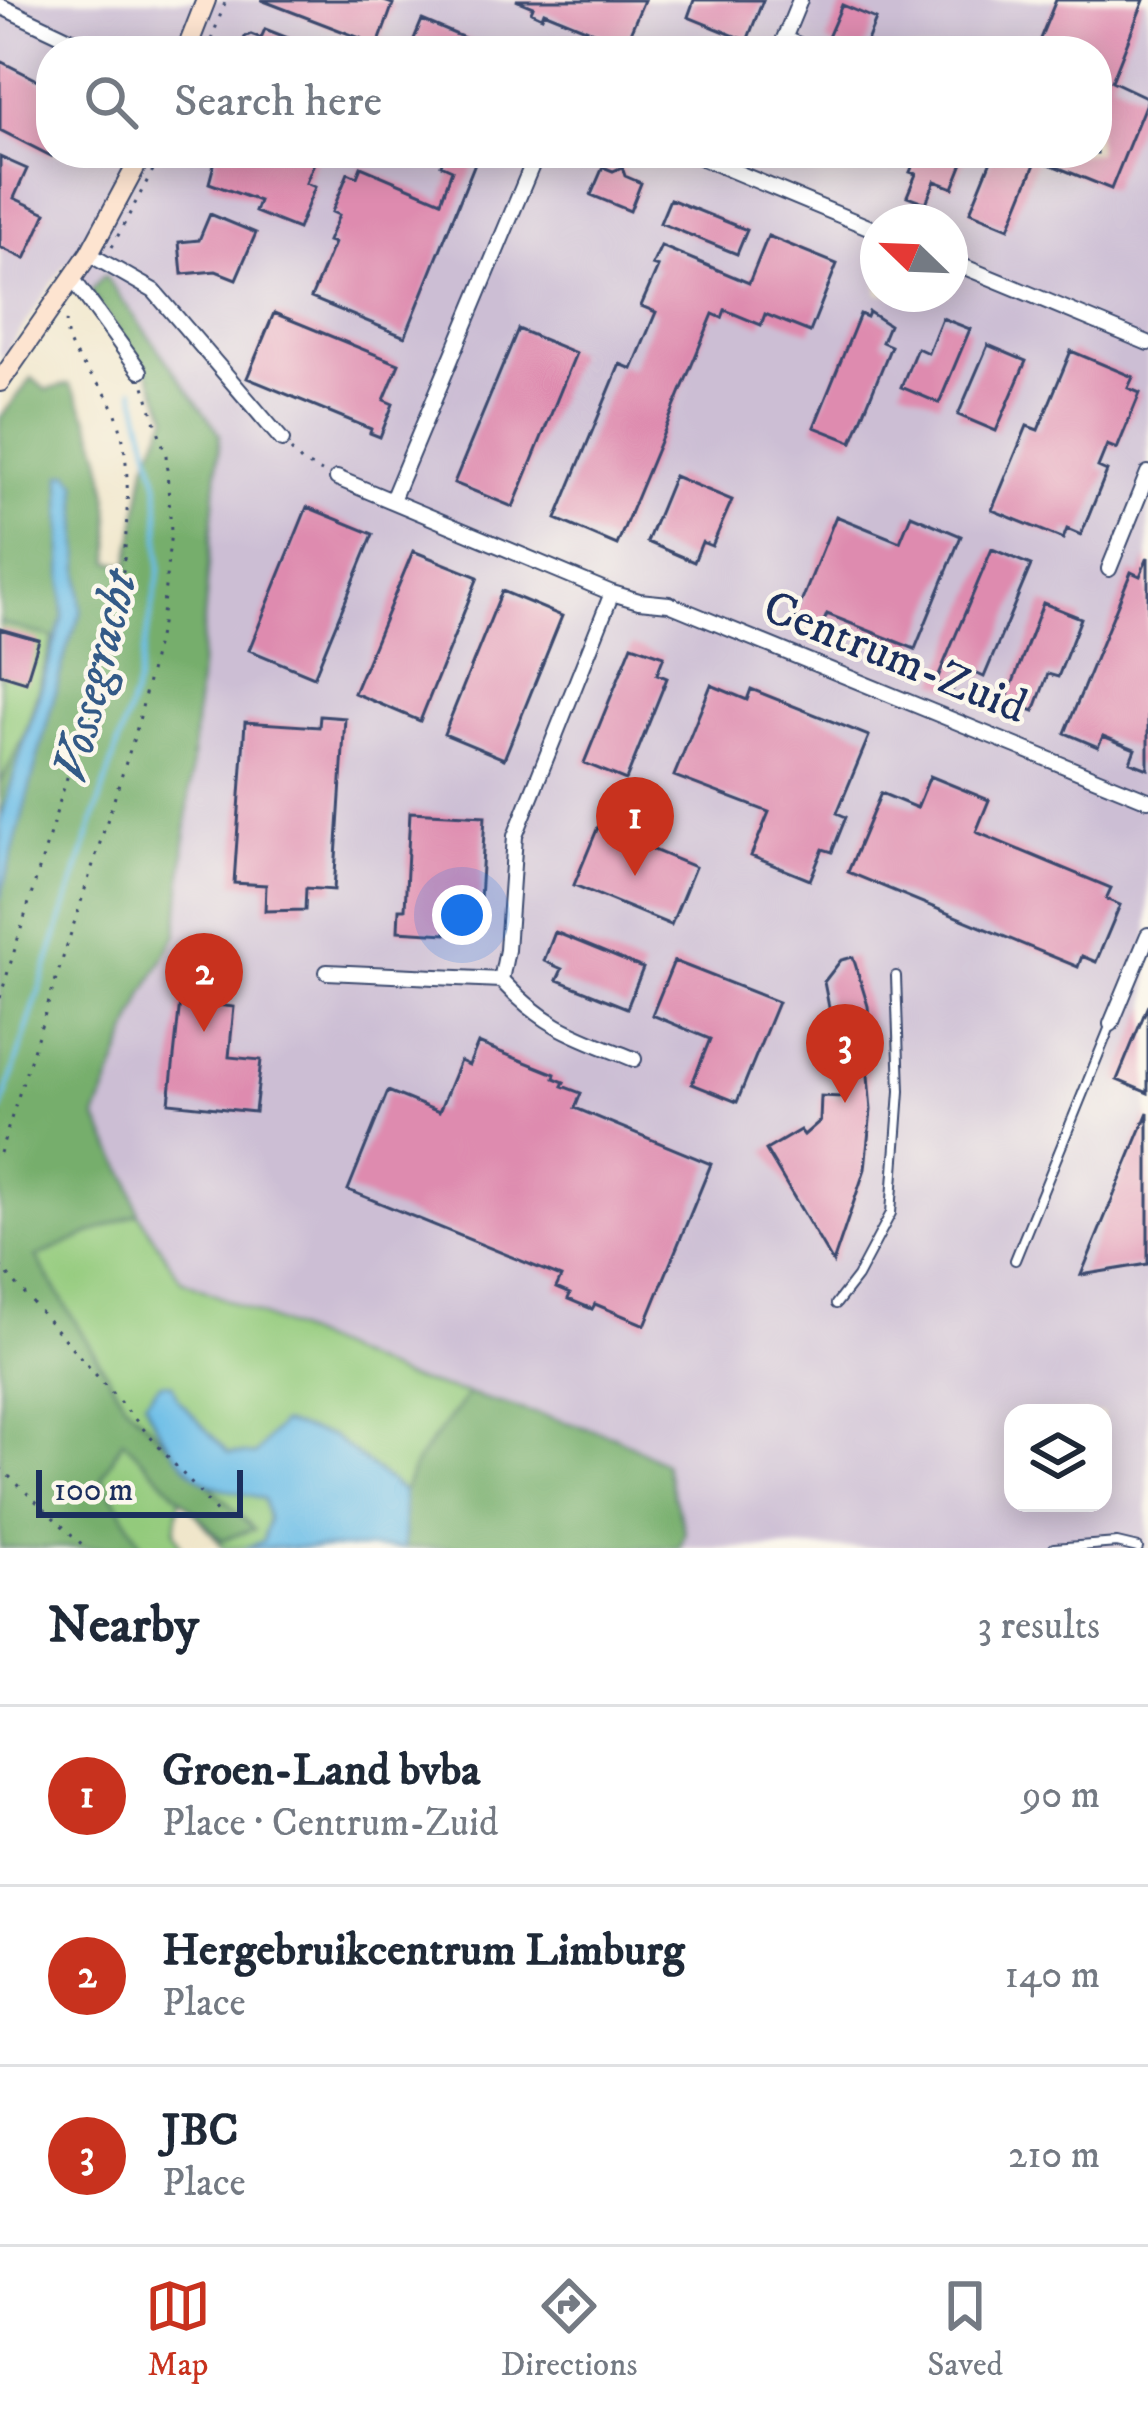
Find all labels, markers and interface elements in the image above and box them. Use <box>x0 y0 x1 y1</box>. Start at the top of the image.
search box <box>36 36 1112 168</box>
icon: search <box>78 69 144 135</box>
text: Search here <box>174 74 382 130</box>
north arrow <box>860 204 968 312</box>
water label: Vossegracht <box>39 561 154 789</box>
street label: Centrum-Zuid <box>754 578 1035 738</box>
pin: 1 <box>596 777 674 876</box>
your location <box>432 885 492 945</box>
pin: 2 <box>165 933 243 1032</box>
pin: 3 <box>806 1004 884 1103</box>
map controls <box>1004 1404 1112 1512</box>
button: layers <box>1004 1404 1112 1512</box>
scale bar <box>36 1464 243 1517</box>
text: 100 m <box>54 1470 133 1511</box>
text: Nearby <box>48 1594 199 1658</box>
text: 3 results <box>977 1602 1100 1651</box>
text: Groen-Land bvba <box>162 1743 480 1799</box>
text: 1 <box>80 1771 94 1820</box>
text: 90 m <box>1022 1771 1100 1820</box>
text: Place · Centrum-Zuid <box>162 1799 498 1848</box>
text: Hergebruikcentrum Limburg <box>162 1923 685 1979</box>
text: 2 <box>77 1951 97 2000</box>
text: 140 m <box>1005 1951 1100 2000</box>
text: Place <box>162 1979 246 2028</box>
text: JBC <box>162 2103 239 2159</box>
text: 3 <box>80 2131 94 2180</box>
text: 210 m <box>1008 2131 1100 2180</box>
text: Place <box>162 2159 246 2208</box>
tab: Map <box>145 2273 211 2386</box>
tab: Directions <box>501 2273 637 2386</box>
tab: Saved <box>927 2273 1003 2386</box>

